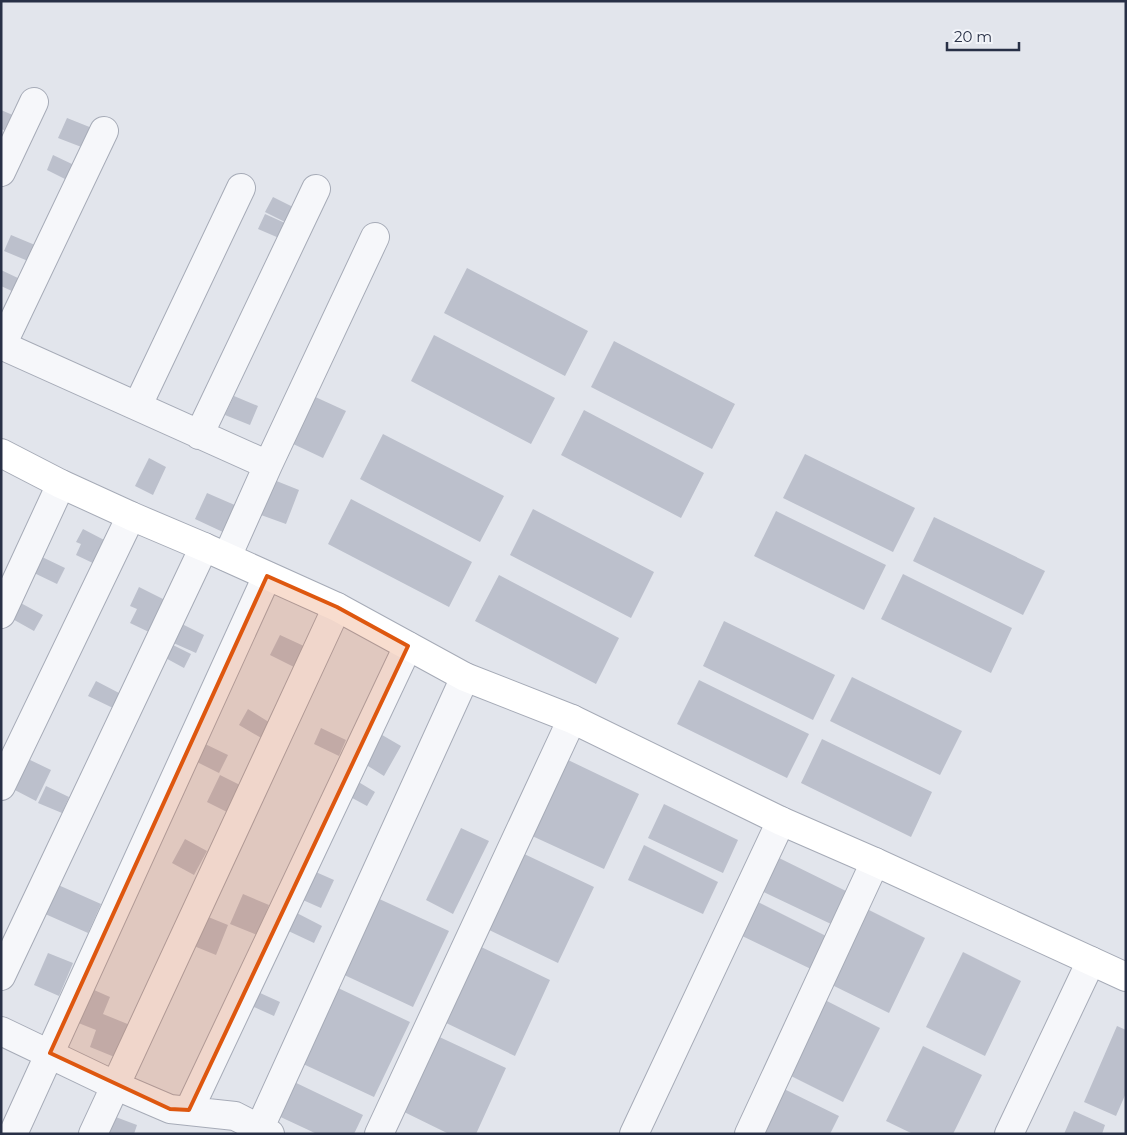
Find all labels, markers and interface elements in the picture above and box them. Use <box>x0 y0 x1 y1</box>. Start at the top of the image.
scale bar <box>947 20 1020 52</box>
text: 20 m <box>954 27 992 46</box>

